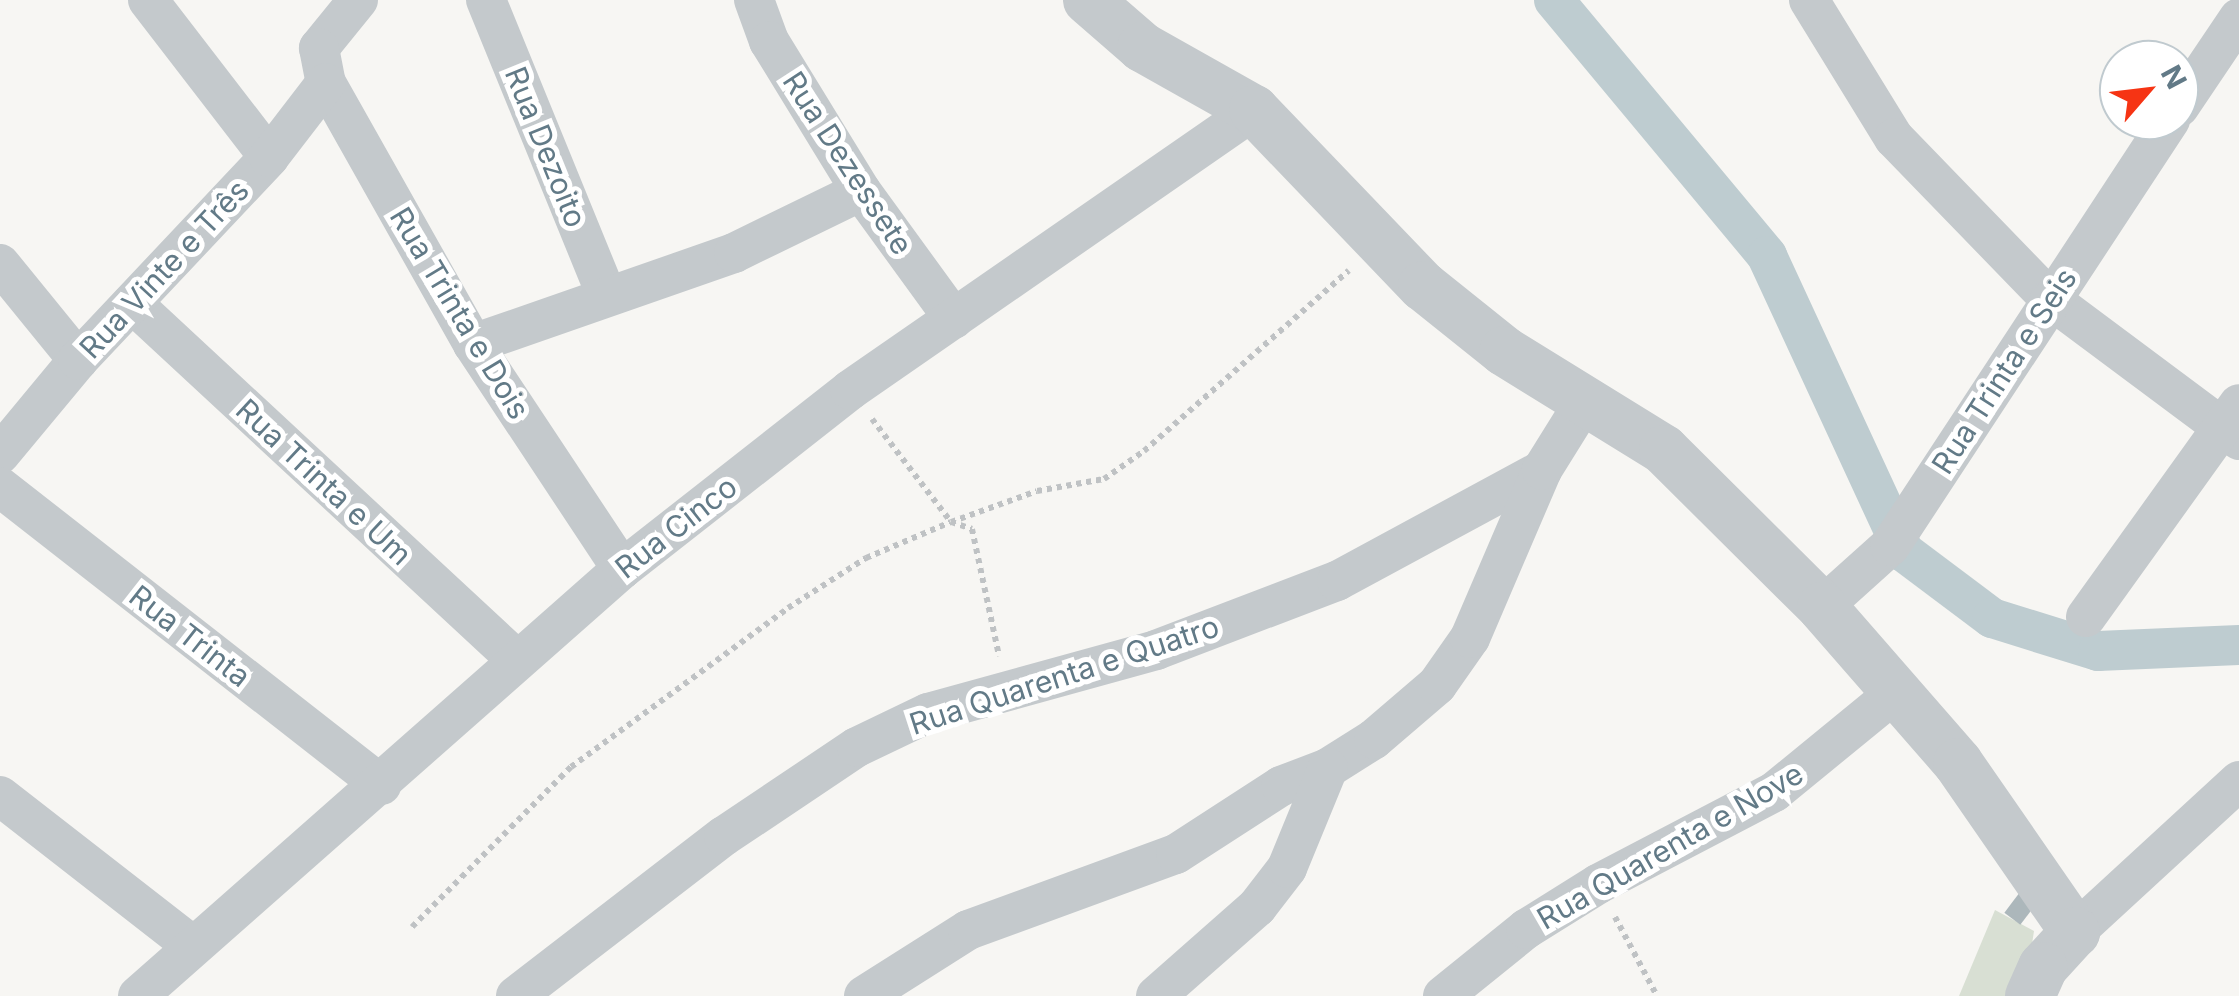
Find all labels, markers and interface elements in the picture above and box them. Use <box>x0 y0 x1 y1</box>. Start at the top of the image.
north arrow <box>2099 40 2199 140</box>
text: N <box>2154 59 2194 94</box>
street label: Rua Dezoito <box>497 61 595 233</box>
street label: Rua Dezessete <box>775 65 921 261</box>
street label: Rua Vinte e Três <box>72 172 256 366</box>
street label: Rua Trinta e Dois <box>383 201 537 425</box>
street label: Rua Trinta e Seis <box>1924 261 2084 481</box>
street label: Rua Trinta e Um <box>229 392 419 572</box>
street label: Rua Cinco <box>608 468 744 586</box>
street label: Rua Trinta <box>122 578 258 694</box>
street label: Rua Quarenta e Quatro <box>905 608 1223 742</box>
street label: Rua Quarenta e Nove <box>1531 755 1809 937</box>

